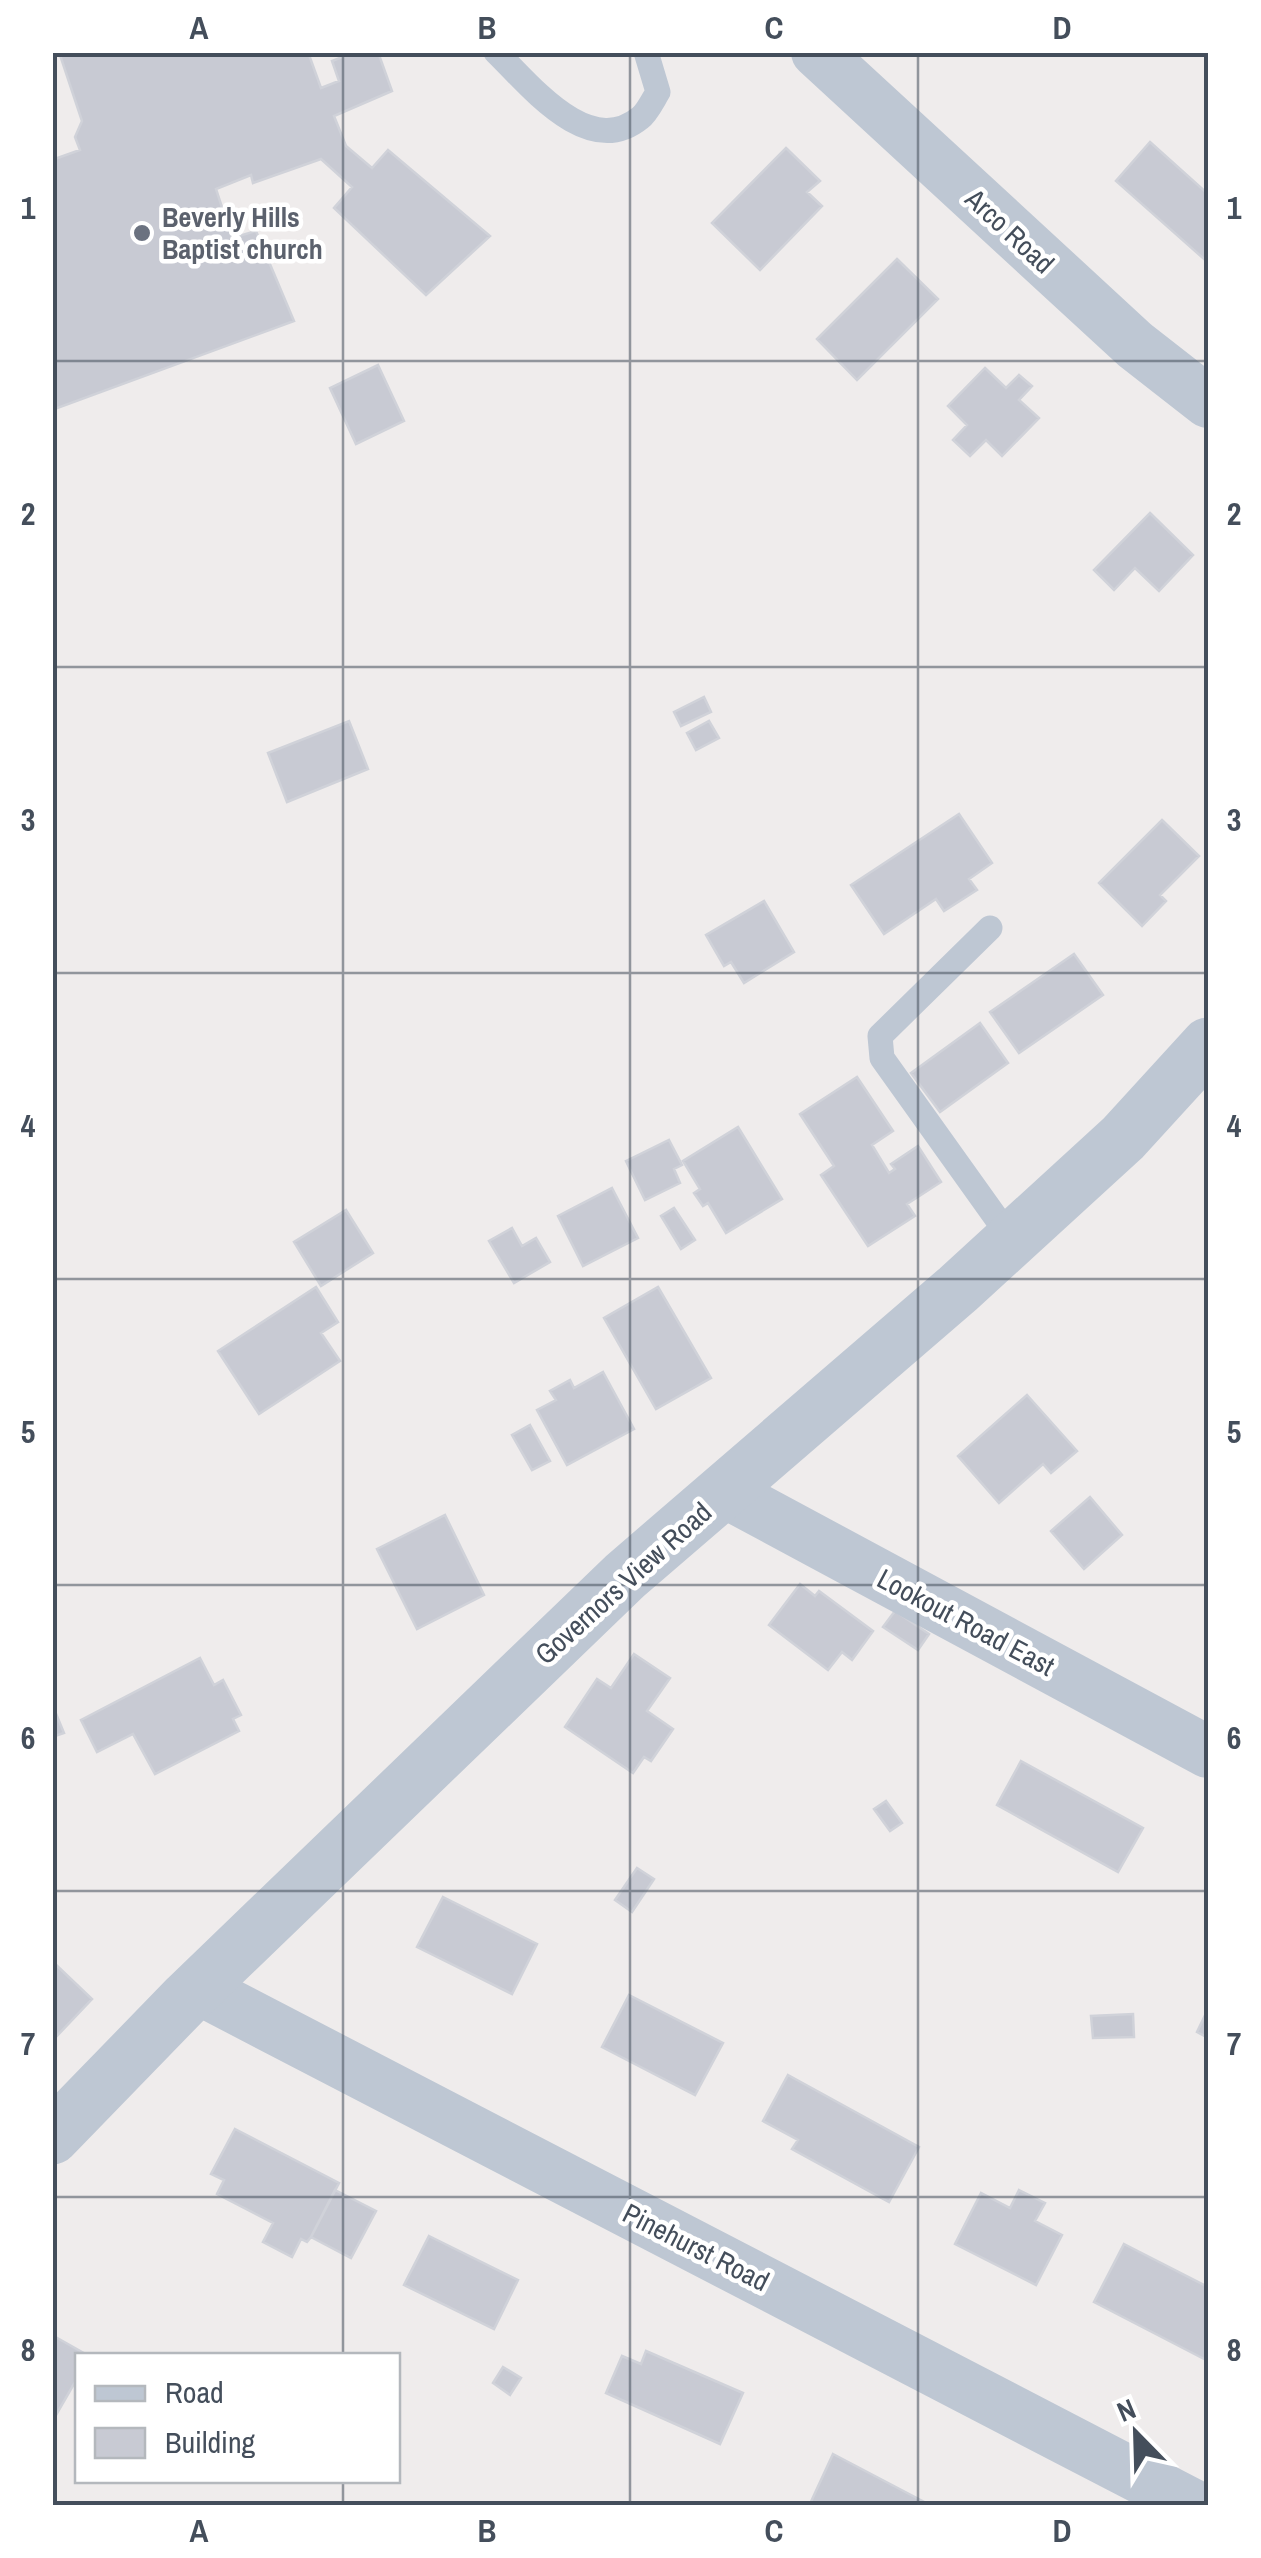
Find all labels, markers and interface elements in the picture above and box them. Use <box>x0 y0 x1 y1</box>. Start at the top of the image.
text: A <box>190 6 209 49</box>
text: B <box>478 6 496 49</box>
text: C <box>765 6 783 49</box>
text: D <box>1053 6 1071 49</box>
street label: Arco Road <box>957 179 1063 282</box>
text: 1 <box>21 186 36 229</box>
text: 1 <box>1227 186 1242 229</box>
place label: Beverly Hills Baptist church <box>162 198 323 268</box>
marker: Beverly Hills Baptist church <box>131 222 153 244</box>
text: 2 <box>21 492 35 535</box>
text: 2 <box>1227 492 1241 535</box>
text: 3 <box>21 798 35 841</box>
text: 3 <box>1227 798 1241 841</box>
text: 4 <box>21 1104 36 1147</box>
text: 4 <box>1227 1104 1242 1147</box>
text: 5 <box>21 1410 35 1453</box>
text: 5 <box>1227 1410 1241 1453</box>
street label: Governors View Road <box>526 1493 720 1673</box>
street label: Lookout Road East <box>871 1559 1061 1685</box>
text: 6 <box>21 1716 35 1759</box>
text: 6 <box>1227 1716 1241 1759</box>
text: 7 <box>21 2022 35 2065</box>
text: 7 <box>1227 2022 1241 2065</box>
street label: Pinehurst Road <box>616 2194 776 2300</box>
text: 8 <box>21 2328 35 2371</box>
text: 8 <box>1227 2328 1241 2371</box>
legend <box>75 2353 400 2483</box>
text: Road <box>165 2372 224 2412</box>
north arrow <box>1086 2383 1186 2483</box>
text: N <box>1111 2389 1141 2431</box>
text: Building <box>165 2422 256 2462</box>
text: A <box>190 2509 209 2552</box>
text: B <box>478 2509 496 2552</box>
text: C <box>765 2509 783 2552</box>
text: D <box>1053 2509 1071 2552</box>

